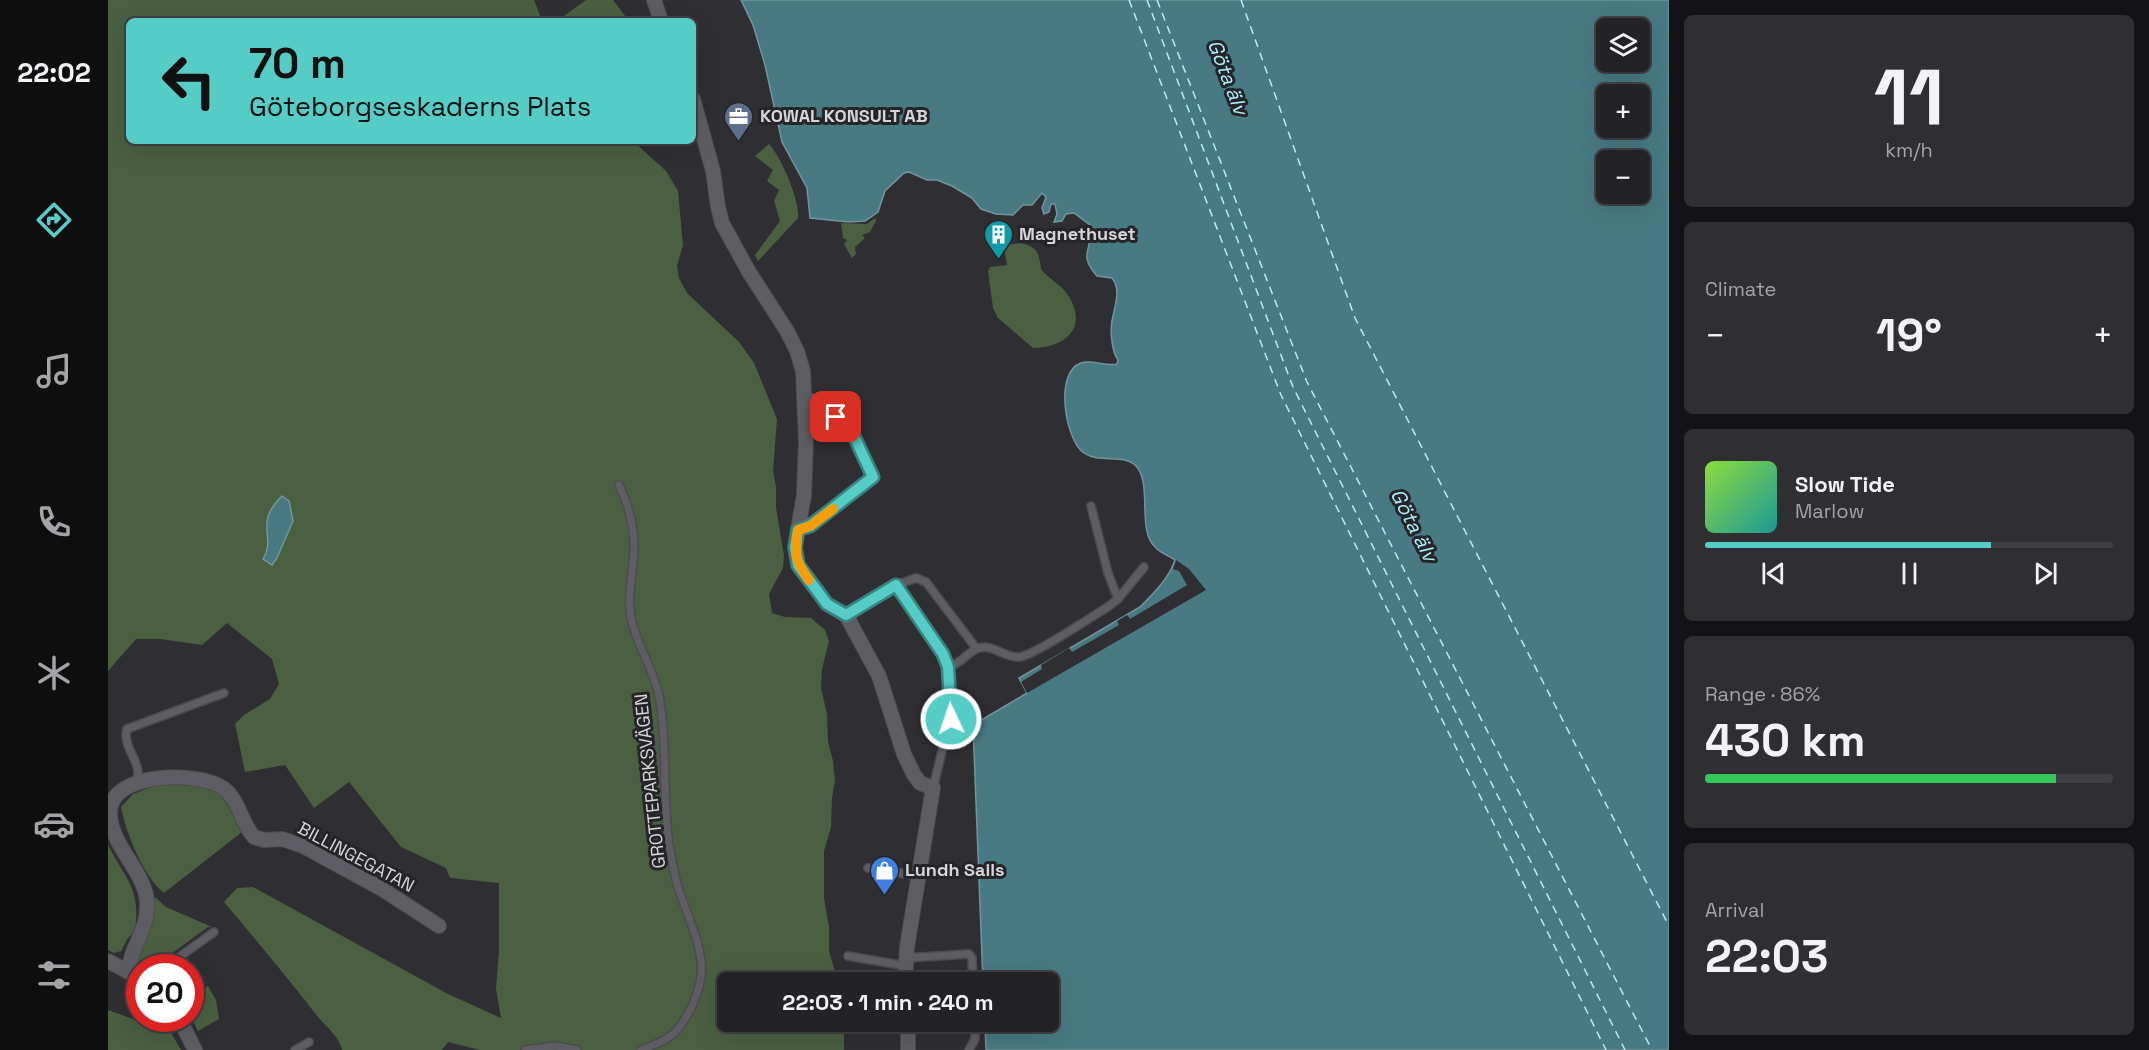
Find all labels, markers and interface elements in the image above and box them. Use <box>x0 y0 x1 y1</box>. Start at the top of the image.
map controls <box>1596 18 1650 204</box>
button: layers <box>1596 18 1650 72</box>
water label: Göta älv <box>1202 36 1255 120</box>
text: 70 m <box>249 37 346 90</box>
icon: left <box>150 42 228 120</box>
text: 11 <box>1874 48 1944 148</box>
text: 22:02 <box>17 55 91 90</box>
button: + <box>1596 84 1650 138</box>
text: Göteborgseskaderns Plats <box>249 89 591 124</box>
office icon: KOWAL KONSULT AB <box>723 100 755 142</box>
place label: KOWAL KONSULT AB <box>760 104 928 127</box>
text: km/h <box>1885 137 1933 163</box>
button: − <box>1596 150 1650 204</box>
icon: directions <box>33 199 75 241</box>
building icon: Magnethuset <box>982 218 1014 260</box>
place label: Magnethuset <box>1019 222 1136 245</box>
text: Climate <box>1705 276 1776 302</box>
text: 19° <box>1876 307 1942 364</box>
text: − <box>1705 315 1725 357</box>
text: + <box>2093 315 2113 357</box>
icon: music <box>33 350 75 392</box>
pin <box>810 391 861 442</box>
icon: arrive <box>819 400 852 433</box>
text: Slow Tide <box>1795 470 1895 498</box>
water label: Göta älv <box>1385 484 1444 568</box>
text: Marlow <box>1795 498 1864 524</box>
icon: phone <box>33 501 75 543</box>
icon: previous <box>1757 557 1790 590</box>
icon: pause <box>1893 557 1926 590</box>
icon: next <box>2029 557 2062 590</box>
icon: climate <box>33 652 75 694</box>
text: Range · 86% <box>1705 681 1820 707</box>
position arrow <box>919 687 983 751</box>
street label: GROTTEPARKSVÄGEN <box>629 693 670 870</box>
text: 430 km <box>1705 712 1865 769</box>
icon: car <box>33 803 75 845</box>
street label: BILLINGEGATAN <box>294 816 418 897</box>
shop icon: Lundh Sails <box>868 854 900 896</box>
place label: Lundh Sails <box>905 858 1004 881</box>
text: Arrival <box>1705 897 1764 923</box>
text: 22:03 <box>1705 928 1828 985</box>
icon: filters <box>33 954 75 996</box>
speed limit sign: 20 <box>126 954 204 1032</box>
text: 22:03 · 1 min · 240 m <box>782 988 994 1016</box>

